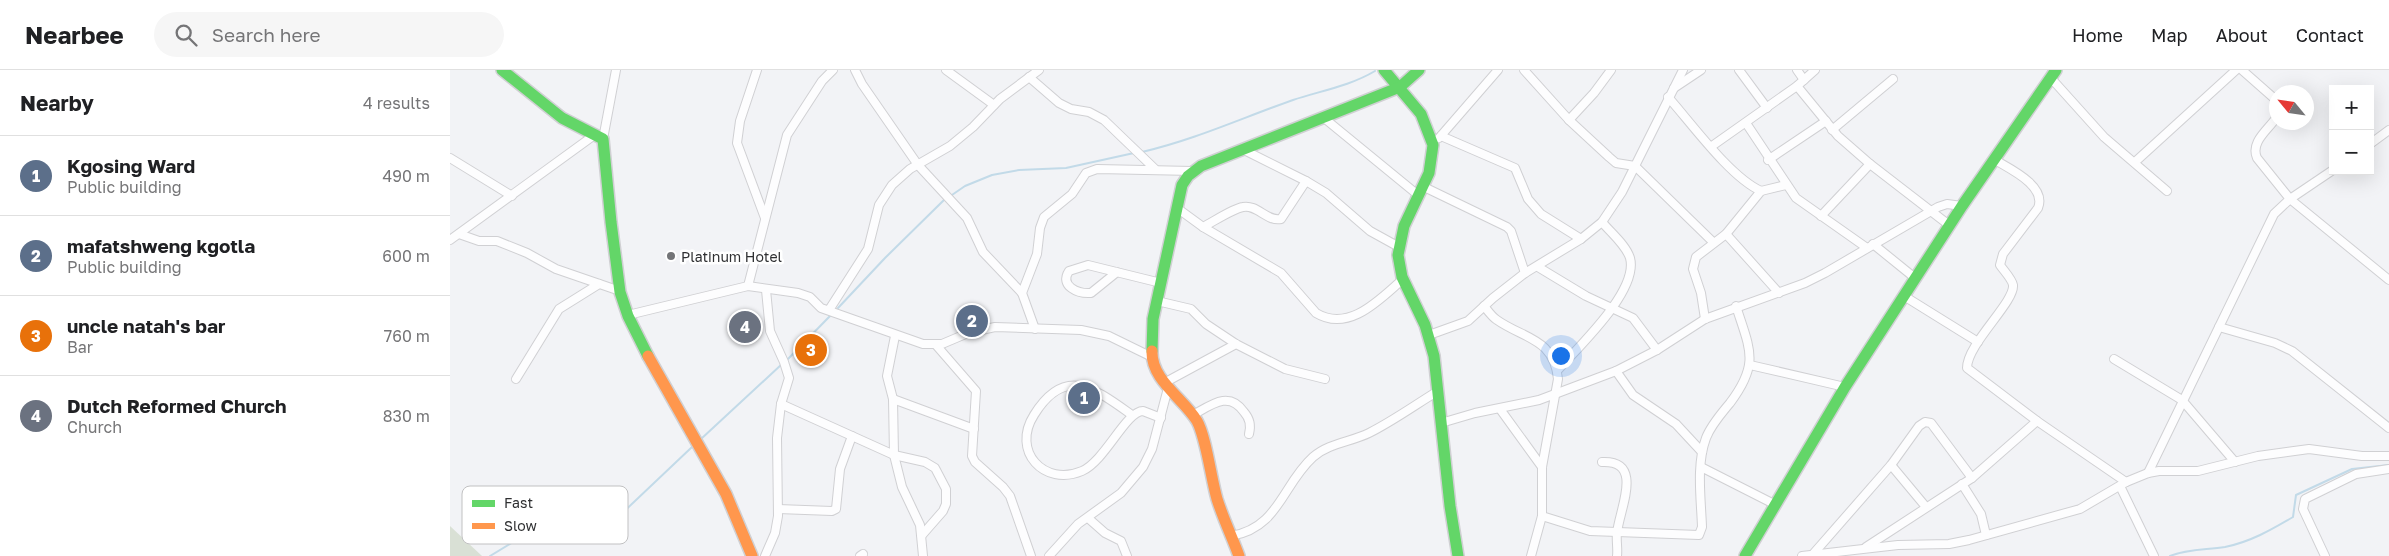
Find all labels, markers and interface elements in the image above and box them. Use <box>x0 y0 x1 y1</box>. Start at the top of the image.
search box <box>154 12 504 57</box>
text: Nearbee <box>25 20 124 49</box>
icon: search <box>172 21 200 49</box>
text: Search here <box>212 23 321 46</box>
text: Home <box>2072 24 2123 46</box>
text: Map <box>2151 24 2188 46</box>
text: About <box>2216 24 2268 46</box>
text: Contact <box>2296 24 2364 46</box>
north arrow <box>2269 85 2314 130</box>
map controls <box>2329 85 2374 175</box>
button: + <box>2329 85 2374 130</box>
text: Nearby <box>20 90 94 116</box>
text: 4 results <box>363 93 430 113</box>
button: − <box>2329 130 2374 175</box>
text: Kgosing Ward <box>67 154 195 177</box>
text: 1 <box>32 166 40 186</box>
text: 490 m <box>382 166 430 186</box>
text: Public building <box>67 177 182 197</box>
text: mafatshweng kgotla <box>67 234 255 257</box>
text: 2 <box>31 246 41 266</box>
text: 600 m <box>382 246 430 266</box>
place label: Platinum Hotel <box>681 248 782 265</box>
marker: Platinum Hotel <box>665 250 677 262</box>
text: Public building <box>67 257 182 277</box>
pin: 2 <box>956 302 988 340</box>
pin: 4 <box>729 308 761 346</box>
text: uncle natah's bar <box>67 314 225 337</box>
text: 3 <box>31 326 41 346</box>
text: 760 m <box>384 326 430 346</box>
pin: 3 <box>795 331 827 369</box>
text: Bar <box>67 337 93 357</box>
your location <box>1548 343 1574 369</box>
pin: 1 <box>1068 379 1100 417</box>
text: Dutch Reformed Church <box>67 394 286 417</box>
text: 4 <box>31 406 41 426</box>
text: 830 m <box>383 406 430 426</box>
text: Church <box>67 417 122 437</box>
legend <box>462 486 628 544</box>
text: Fast <box>504 494 533 511</box>
text: Slow <box>504 517 537 534</box>

